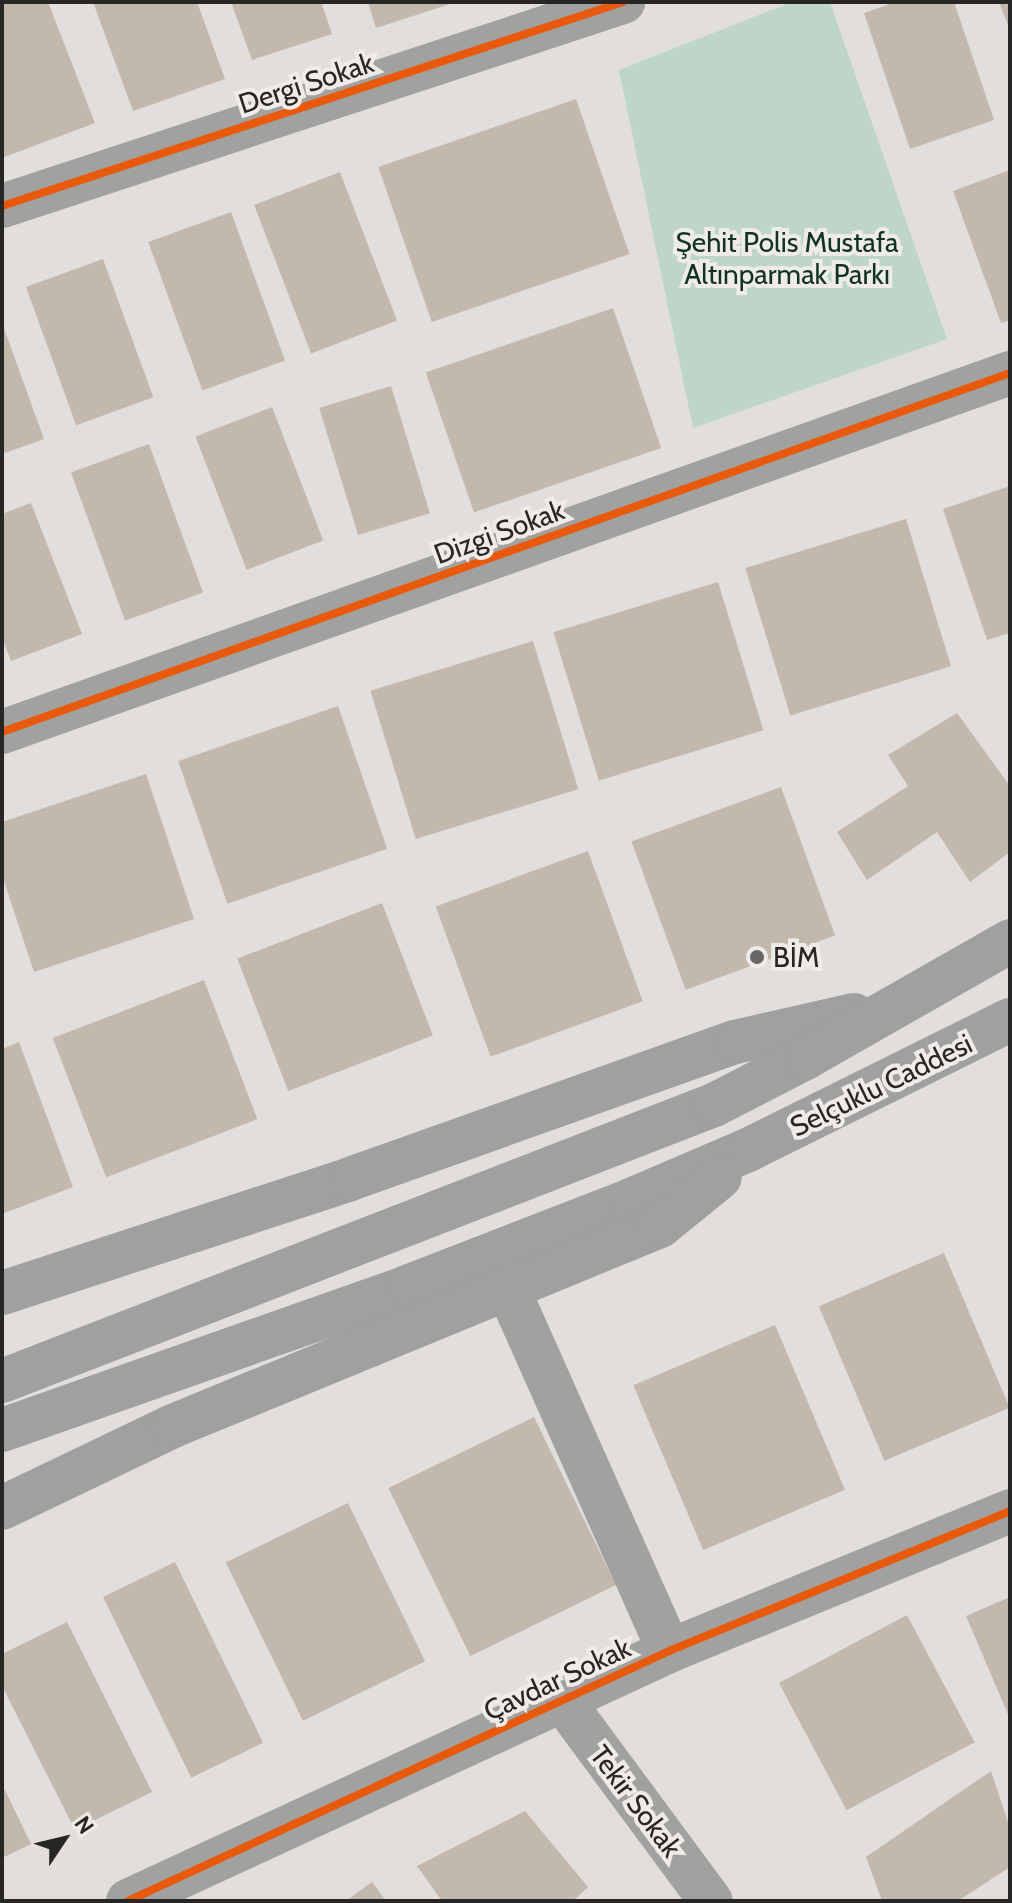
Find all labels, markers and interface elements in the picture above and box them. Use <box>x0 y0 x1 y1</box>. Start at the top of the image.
street label: Dergi Sokak <box>234 45 378 121</box>
park label: Şehit Polis Mustafa Altınparmak Parkı <box>676 225 898 291</box>
street label: Dizgi Sokak <box>429 493 569 571</box>
place label: BİM <box>773 940 820 974</box>
marker: BİM <box>748 948 766 966</box>
street label: Selçuklu Caddesi <box>785 1026 977 1144</box>
street label: Çavdar Sokak <box>478 1630 636 1728</box>
street label: Tekir Sokak <box>583 1739 689 1863</box>
north arrow <box>24 1799 104 1879</box>
text: N <box>69 1811 100 1839</box>

